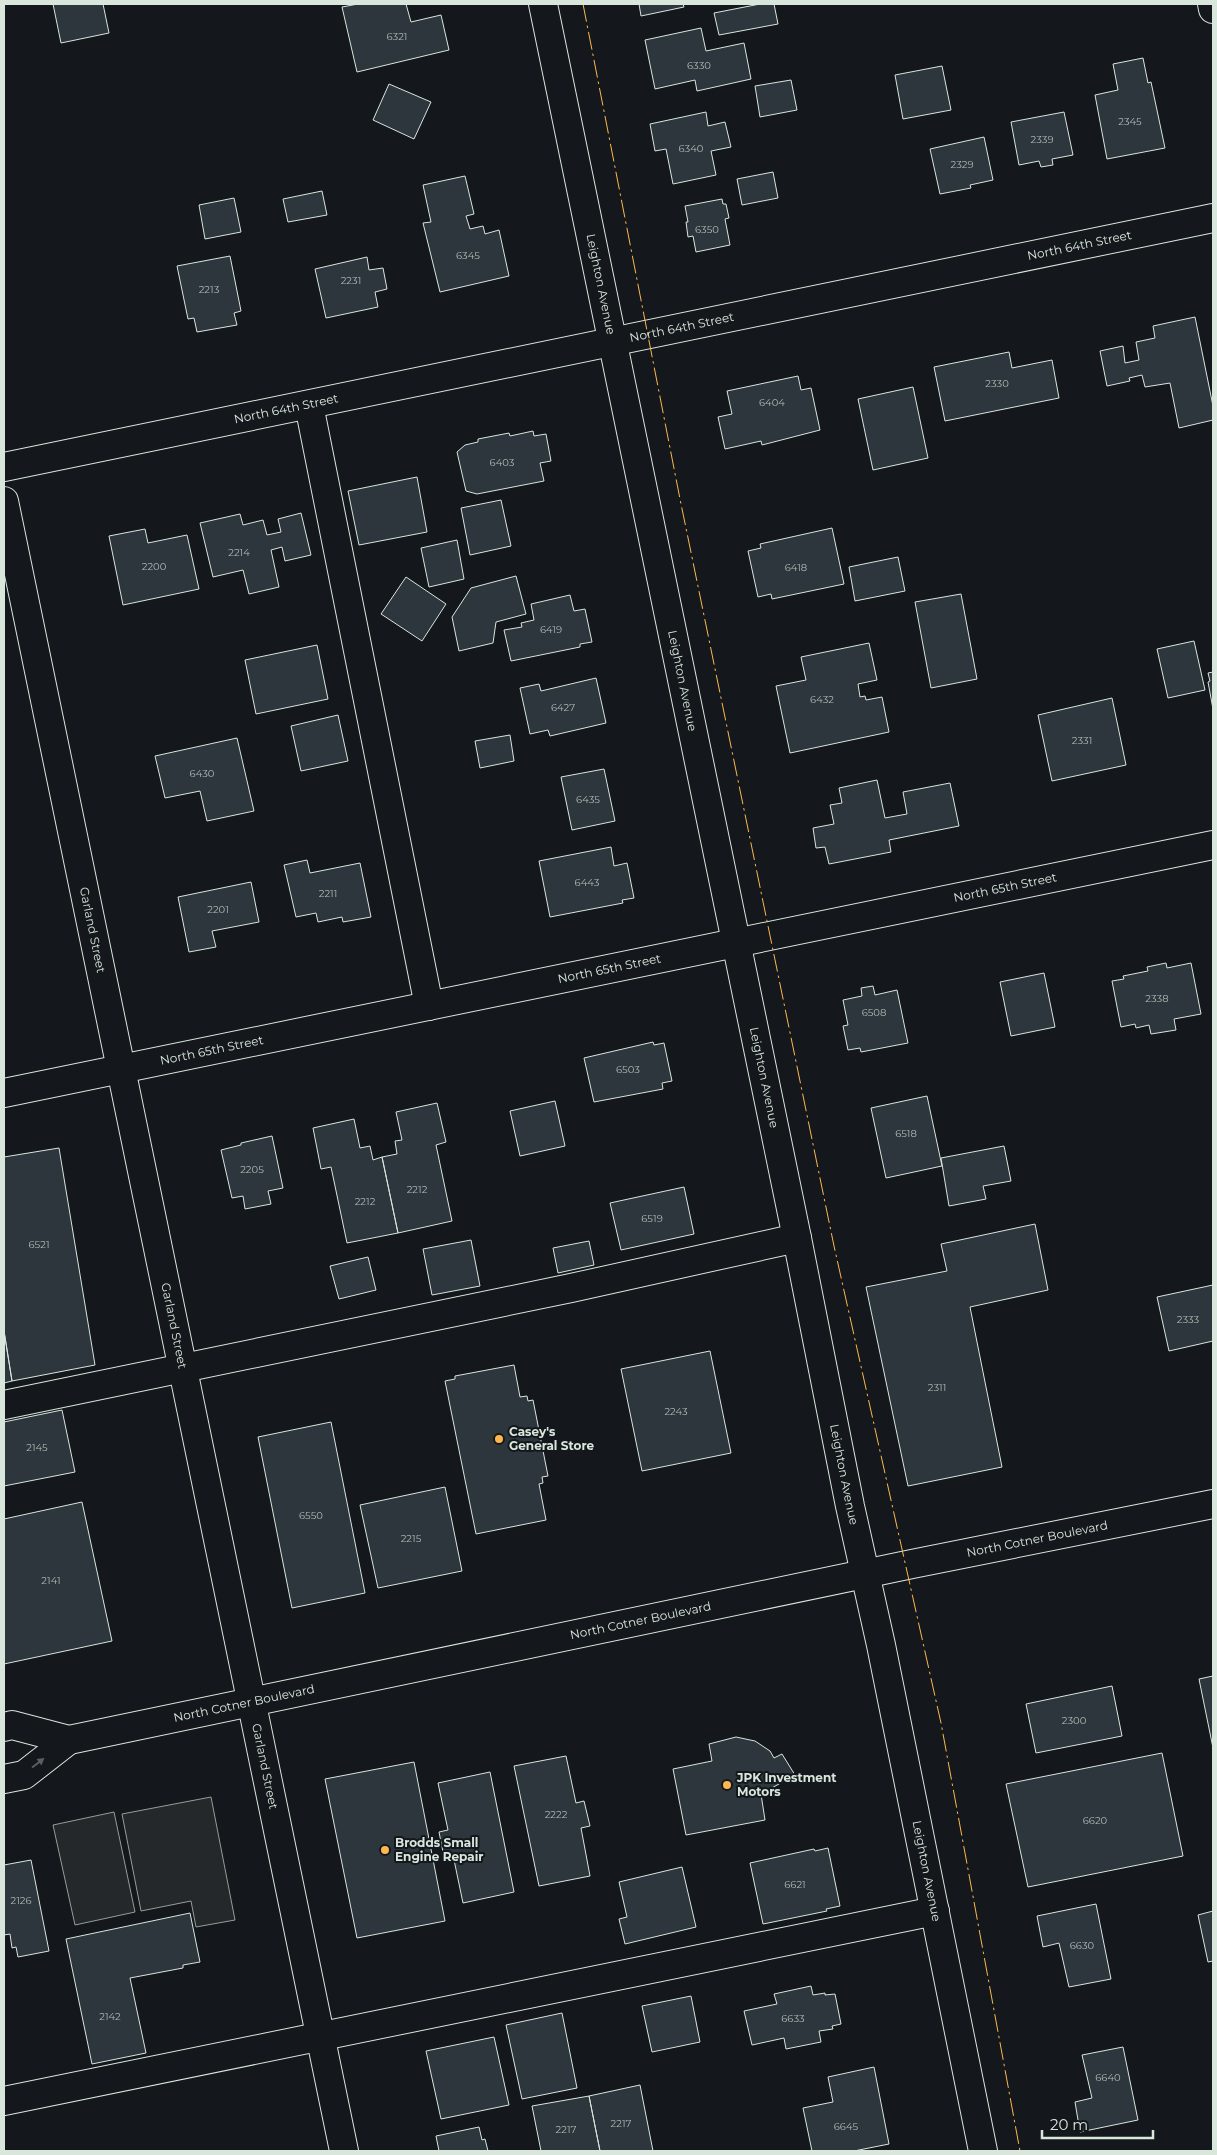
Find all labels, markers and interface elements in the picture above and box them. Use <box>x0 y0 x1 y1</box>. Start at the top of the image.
house number: 6321 <box>387 30 407 43</box>
house number: 6330 <box>687 59 711 72</box>
house number: 2345 <box>1118 115 1142 128</box>
house number: 2339 <box>1031 133 1054 146</box>
house number: 6340 <box>679 142 704 155</box>
house number: 2329 <box>950 158 974 171</box>
house number: 6350 <box>695 223 719 236</box>
street label: North 64th Street <box>1026 227 1133 263</box>
street label: Leighton Avenue <box>583 232 619 336</box>
house number: 6345 <box>456 249 480 262</box>
house number: 2231 <box>341 274 361 287</box>
house number: 2213 <box>199 283 220 296</box>
street label: North 64th Street <box>628 309 735 345</box>
house number: 2330 <box>985 377 1009 390</box>
street label: North 64th Street <box>232 390 340 426</box>
house number: 6404 <box>759 396 785 409</box>
house number: 6403 <box>490 456 515 469</box>
house number: 2214 <box>228 546 250 559</box>
house number: 2200 <box>142 560 167 573</box>
house number: 6418 <box>785 561 807 574</box>
house number: 6419 <box>540 623 562 636</box>
street label: Leighton Avenue <box>665 629 700 732</box>
house number: 6432 <box>810 693 834 706</box>
house number: 6427 <box>551 701 575 714</box>
house number: 2331 <box>1072 734 1092 747</box>
house number: 6430 <box>190 767 215 780</box>
house number: 6435 <box>576 793 600 806</box>
street label: North 65th Street <box>952 869 1058 905</box>
house number: 6443 <box>575 876 600 889</box>
street label: Garland Street <box>77 886 109 974</box>
house number: 2211 <box>319 887 337 900</box>
house number: 2201 <box>207 903 229 916</box>
street label: North 65th Street <box>556 950 662 986</box>
house number: 2338 <box>1145 992 1169 1005</box>
house number: 6508 <box>862 1006 886 1019</box>
street label: Leighton Avenue <box>747 1026 782 1129</box>
street label: North 65th Street <box>159 1032 265 1068</box>
house number: 6503 <box>616 1063 640 1076</box>
house number: 6518 <box>895 1127 917 1140</box>
house number: 2205 <box>240 1163 264 1176</box>
house number: 2212 <box>407 1183 428 1196</box>
house number: 2212 <box>355 1195 376 1208</box>
house number: 6519 <box>641 1212 663 1225</box>
house number: 6521 <box>29 1238 50 1251</box>
street label: Garland Street <box>158 1281 191 1370</box>
house number: 2333 <box>1177 1313 1200 1326</box>
house number: 2311 <box>928 1381 946 1394</box>
house number: 2243 <box>664 1405 688 1418</box>
street label: Leighton Avenue <box>827 1423 862 1526</box>
place label: Casey's General Store <box>509 1424 594 1453</box>
marker: Casey's General Store <box>493 1433 505 1445</box>
house number: 2145 <box>26 1441 48 1454</box>
house number: 6550 <box>299 1509 323 1522</box>
street label: North Cotner Boulevard <box>965 1517 1109 1560</box>
house number: 2215 <box>401 1532 422 1545</box>
house number: 2141 <box>41 1574 61 1587</box>
street label: North Cotner Boulevard <box>569 1598 712 1642</box>
street label: North Cotner Boulevard <box>172 1681 316 1725</box>
house number: 2300 <box>1062 1714 1087 1727</box>
street label: Garland Street <box>249 1722 281 1811</box>
one-way arrow <box>31 1758 44 1769</box>
place label: JPK Investment Motors <box>736 1770 837 1799</box>
marker: JPK Investment Motors <box>721 1779 733 1791</box>
house number: 2222 <box>545 1808 568 1821</box>
house number: 6620 <box>1083 1814 1108 1827</box>
street label: Leighton Avenue <box>910 1819 945 1923</box>
place label: Brodds Small Engine Repair <box>395 1835 483 1864</box>
marker: Brodds Small Engine Repair <box>379 1844 391 1856</box>
house number: 6621 <box>784 1878 806 1891</box>
house number: 2126 <box>10 1894 32 1907</box>
house number: 6630 <box>1070 1939 1095 1952</box>
house number: 2142 <box>99 2010 121 2023</box>
house number: 6633 <box>781 2012 805 2025</box>
house number: 6640 <box>1095 2071 1121 2084</box>
scale bar <box>1042 2108 1153 2140</box>
text: 20 m <box>1050 2115 1088 2134</box>
house number: 2217 <box>611 2117 632 2130</box>
house number: 6645 <box>834 2120 859 2133</box>
house number: 2217 <box>556 2123 577 2136</box>

